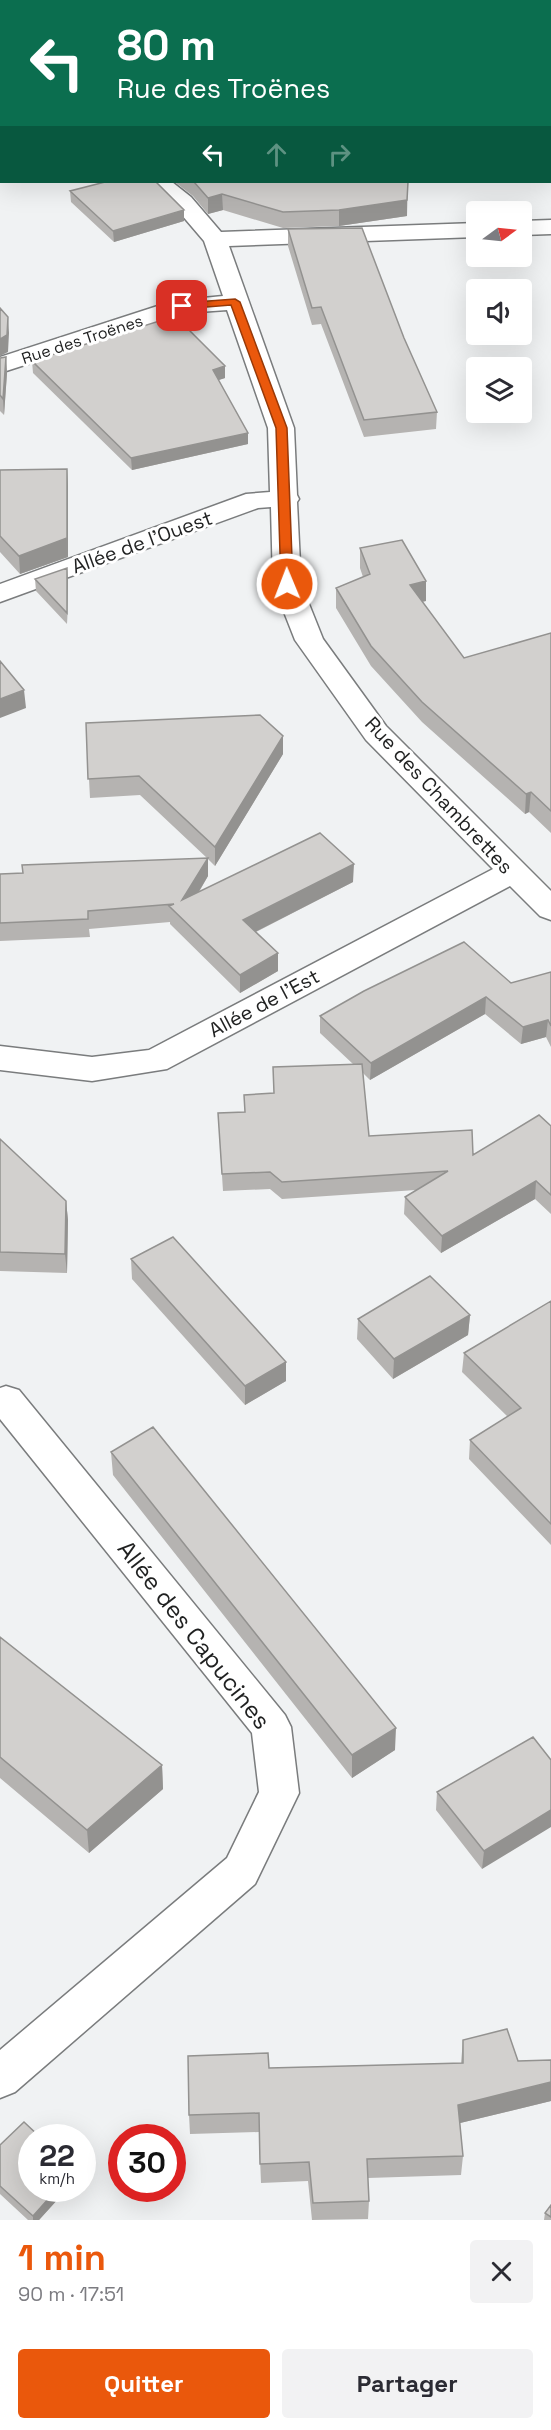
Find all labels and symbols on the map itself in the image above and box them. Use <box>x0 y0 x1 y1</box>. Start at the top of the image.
north arrow <box>466 201 532 267</box>
pin <box>156 280 207 331</box>
street label: Rue des Troënes <box>19 310 146 369</box>
street label: Allée de l'Ouest <box>68 505 216 579</box>
position arrow <box>255 552 319 616</box>
street label: Rue des Chambrettes <box>359 711 519 879</box>
street label: Allée de l'Est <box>204 963 324 1043</box>
street label: Allée des Capucines <box>111 1534 278 1735</box>
speed limit sign: 30 <box>108 2124 186 2202</box>

